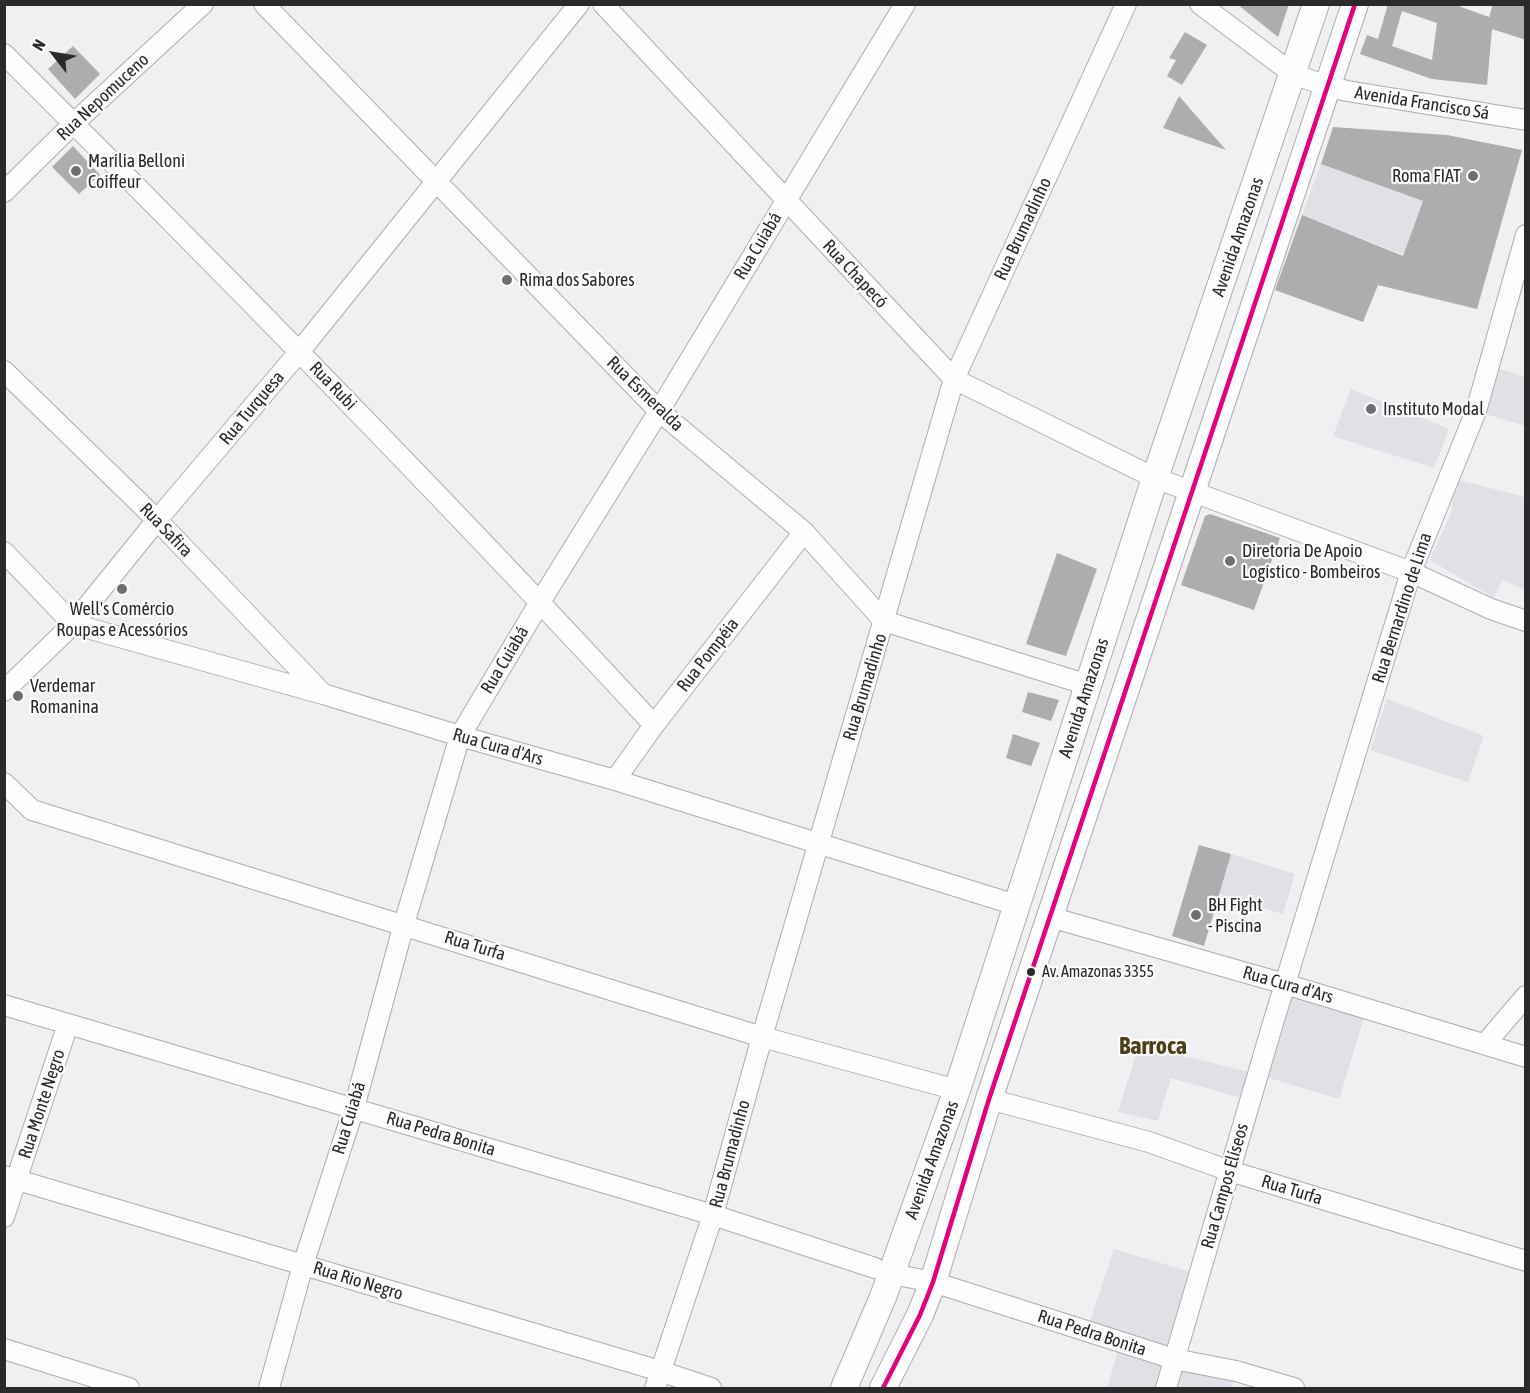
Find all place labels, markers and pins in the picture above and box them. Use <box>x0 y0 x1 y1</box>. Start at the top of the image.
place label: Marília Belloni Coiffeur <box>88 150 185 192</box>
marker: Marília Belloni Coiffeur <box>69 164 83 178</box>
place label: Roma FIAT <box>1392 165 1461 187</box>
marker: Roma FIAT <box>1466 169 1480 183</box>
place label: Rima dos Sabores <box>519 269 635 291</box>
marker: Rima dos Sabores <box>500 273 514 287</box>
place label: Instituto Modal <box>1383 398 1484 420</box>
marker: Instituto Modal <box>1364 402 1378 416</box>
place label: Diretoria De Apoio Logístico - Bombeiros <box>1242 540 1380 582</box>
marker: Diretoria De Apoio Logístico - Bombeiros <box>1223 554 1237 568</box>
marker: Well's Comércio Roupas e Acessórios <box>115 582 129 596</box>
place label: Well's Comércio Roupas e Acessórios <box>56 598 188 640</box>
place label: Verdemar Romanina <box>30 675 99 718</box>
marker: Verdemar Romanina <box>11 689 25 703</box>
place label: BH Fight - Piscina <box>1208 894 1263 936</box>
marker: BH Fight - Piscina <box>1189 908 1203 922</box>
place label: Av. Amazonas 3355 <box>1042 962 1154 982</box>
marker: Av. Amazonas 3355 <box>1025 966 1037 978</box>

